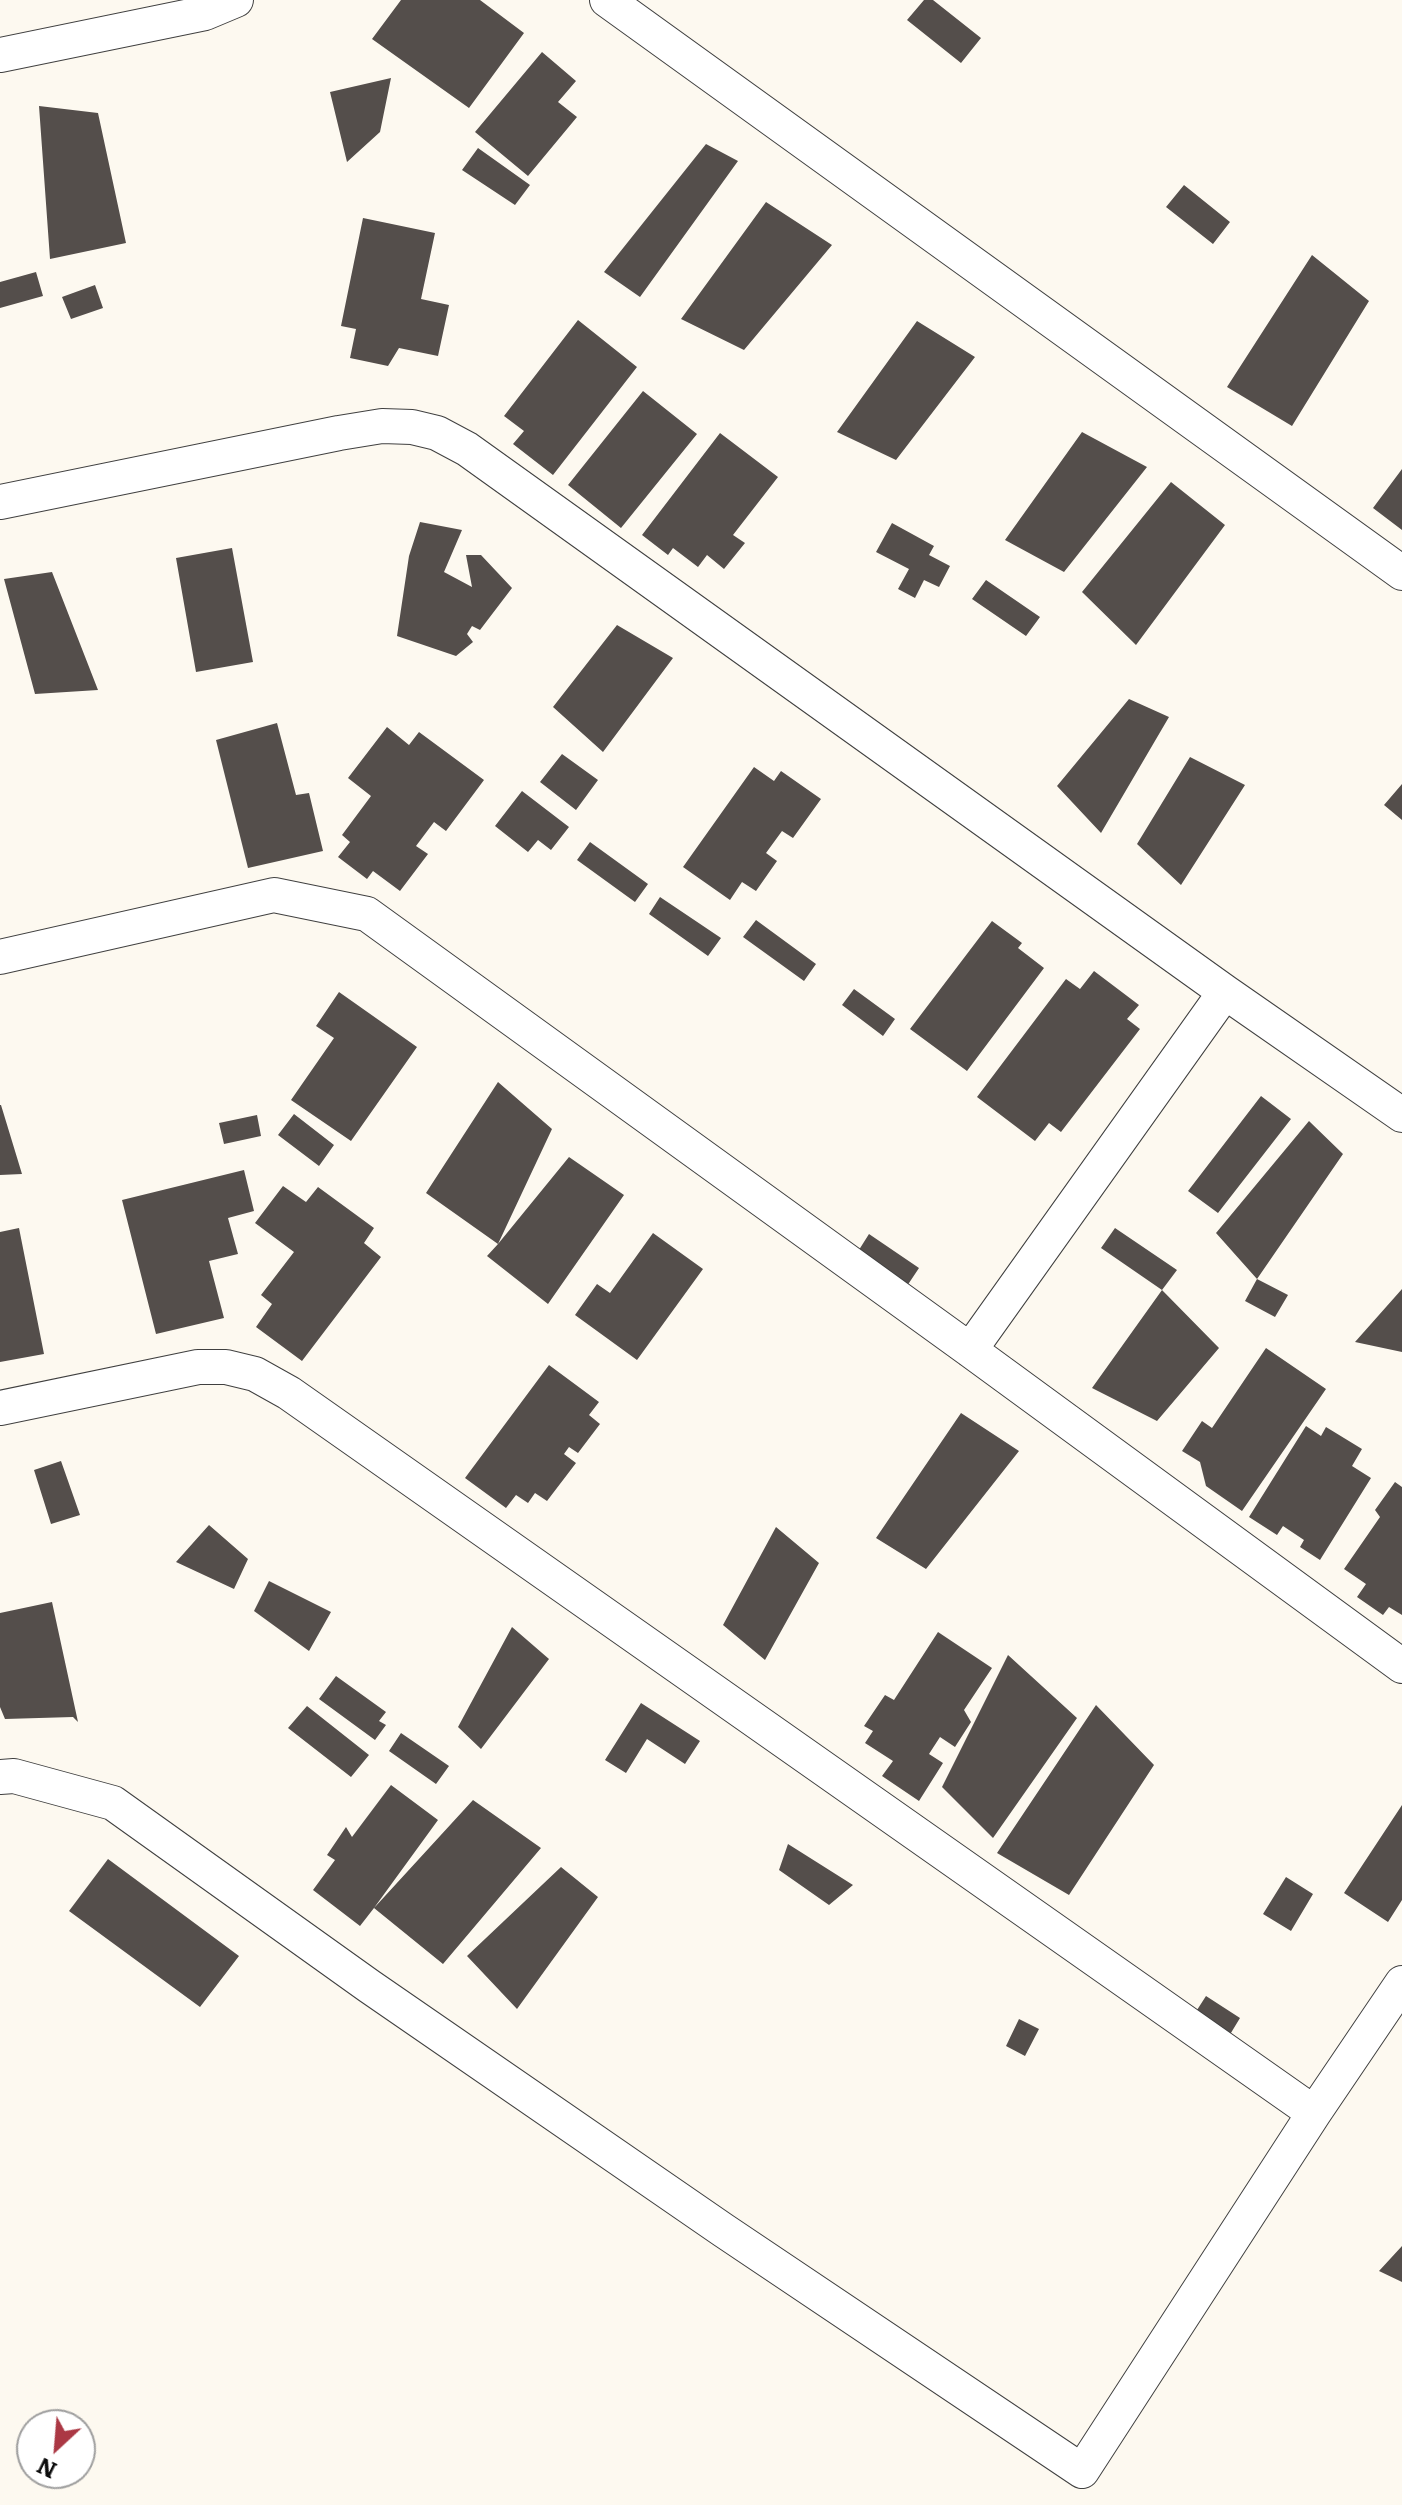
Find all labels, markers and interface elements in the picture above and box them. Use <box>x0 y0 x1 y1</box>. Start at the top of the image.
north arrow <box>16 2409 96 2489</box>
text: N <box>31 2450 62 2488</box>

